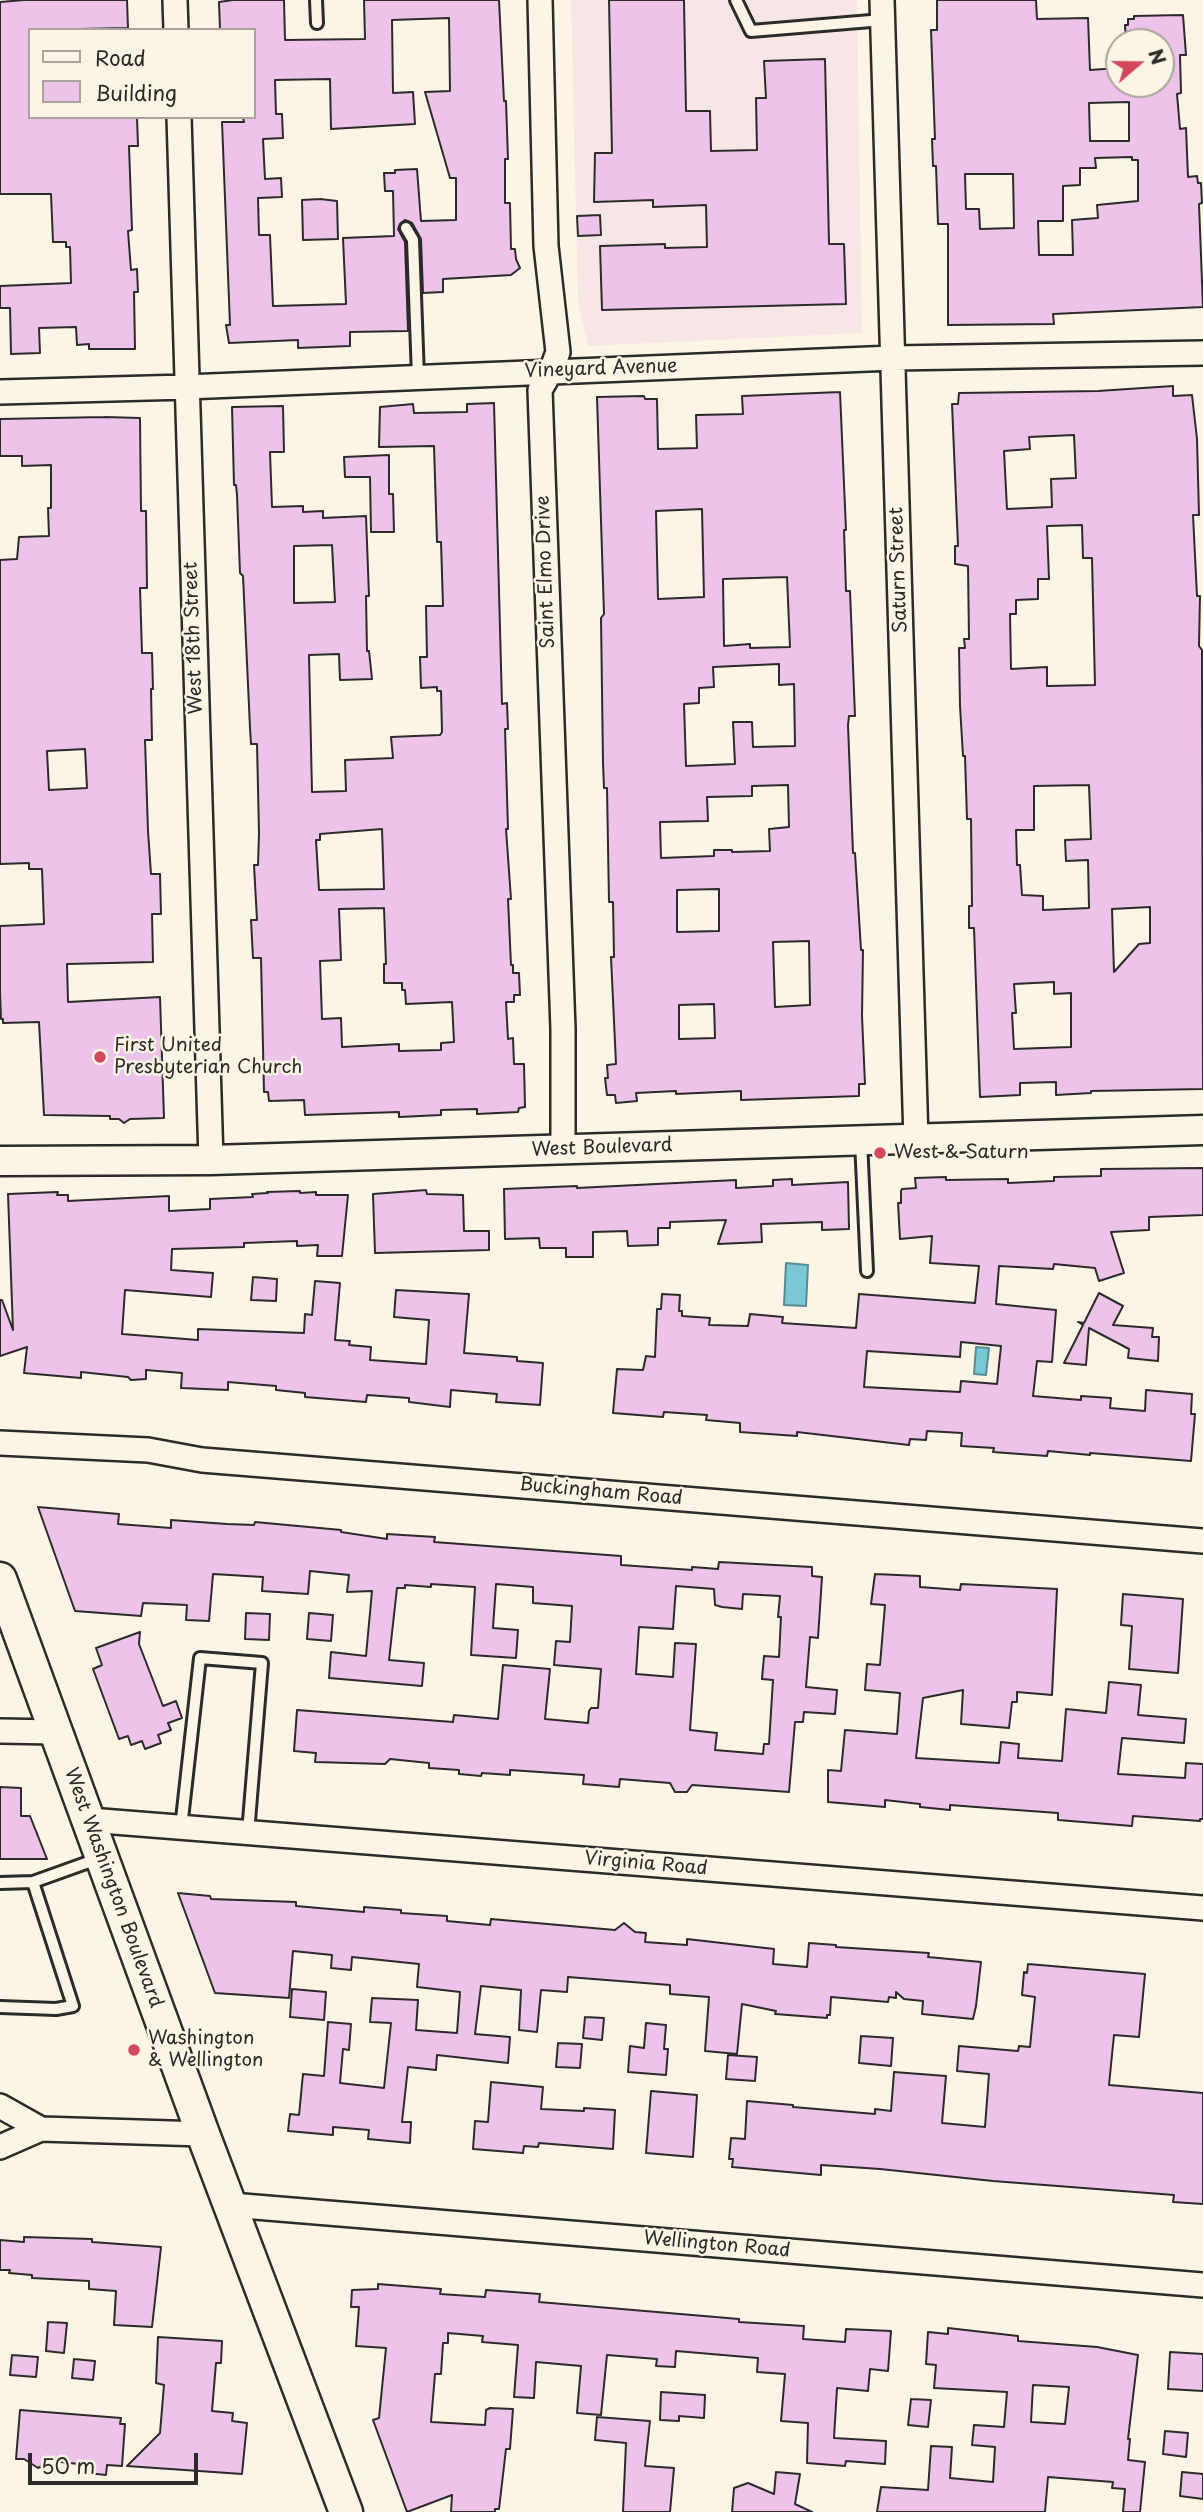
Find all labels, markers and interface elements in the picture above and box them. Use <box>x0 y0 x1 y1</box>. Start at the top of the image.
legend <box>28 28 256 119</box>
north arrow <box>1105 28 1175 98</box>
text: Road <box>95 41 146 73</box>
text: N <box>1142 45 1174 68</box>
text: Building <box>95 76 177 108</box>
street label: Vineyard Avenue <box>524 355 678 383</box>
street label: Saint Elmo Drive <box>532 495 560 649</box>
street label: Saturn Street <box>885 507 913 633</box>
street label: West 18th Street <box>180 561 208 715</box>
place label: First United Presbyterian Church <box>114 1035 302 1079</box>
marker: First United Presbyterian Church <box>92 1049 108 1065</box>
street label: West Boulevard <box>531 1134 673 1162</box>
place label: West & Saturn <box>894 1142 1029 1164</box>
marker: West & Saturn <box>872 1145 888 1161</box>
street label: Buckingham Road <box>518 1474 684 1510</box>
street label: West Washington Boulevard <box>59 1765 167 2011</box>
street label: Virginia Road <box>584 1847 708 1881</box>
place label: Washington & Wellington <box>148 2028 263 2072</box>
marker: Washington & Wellington <box>126 2042 142 2058</box>
street label: Wellington Road <box>643 2227 791 2263</box>
scale bar <box>32 2438 201 2482</box>
text: 50 m <box>41 2449 95 2481</box>

